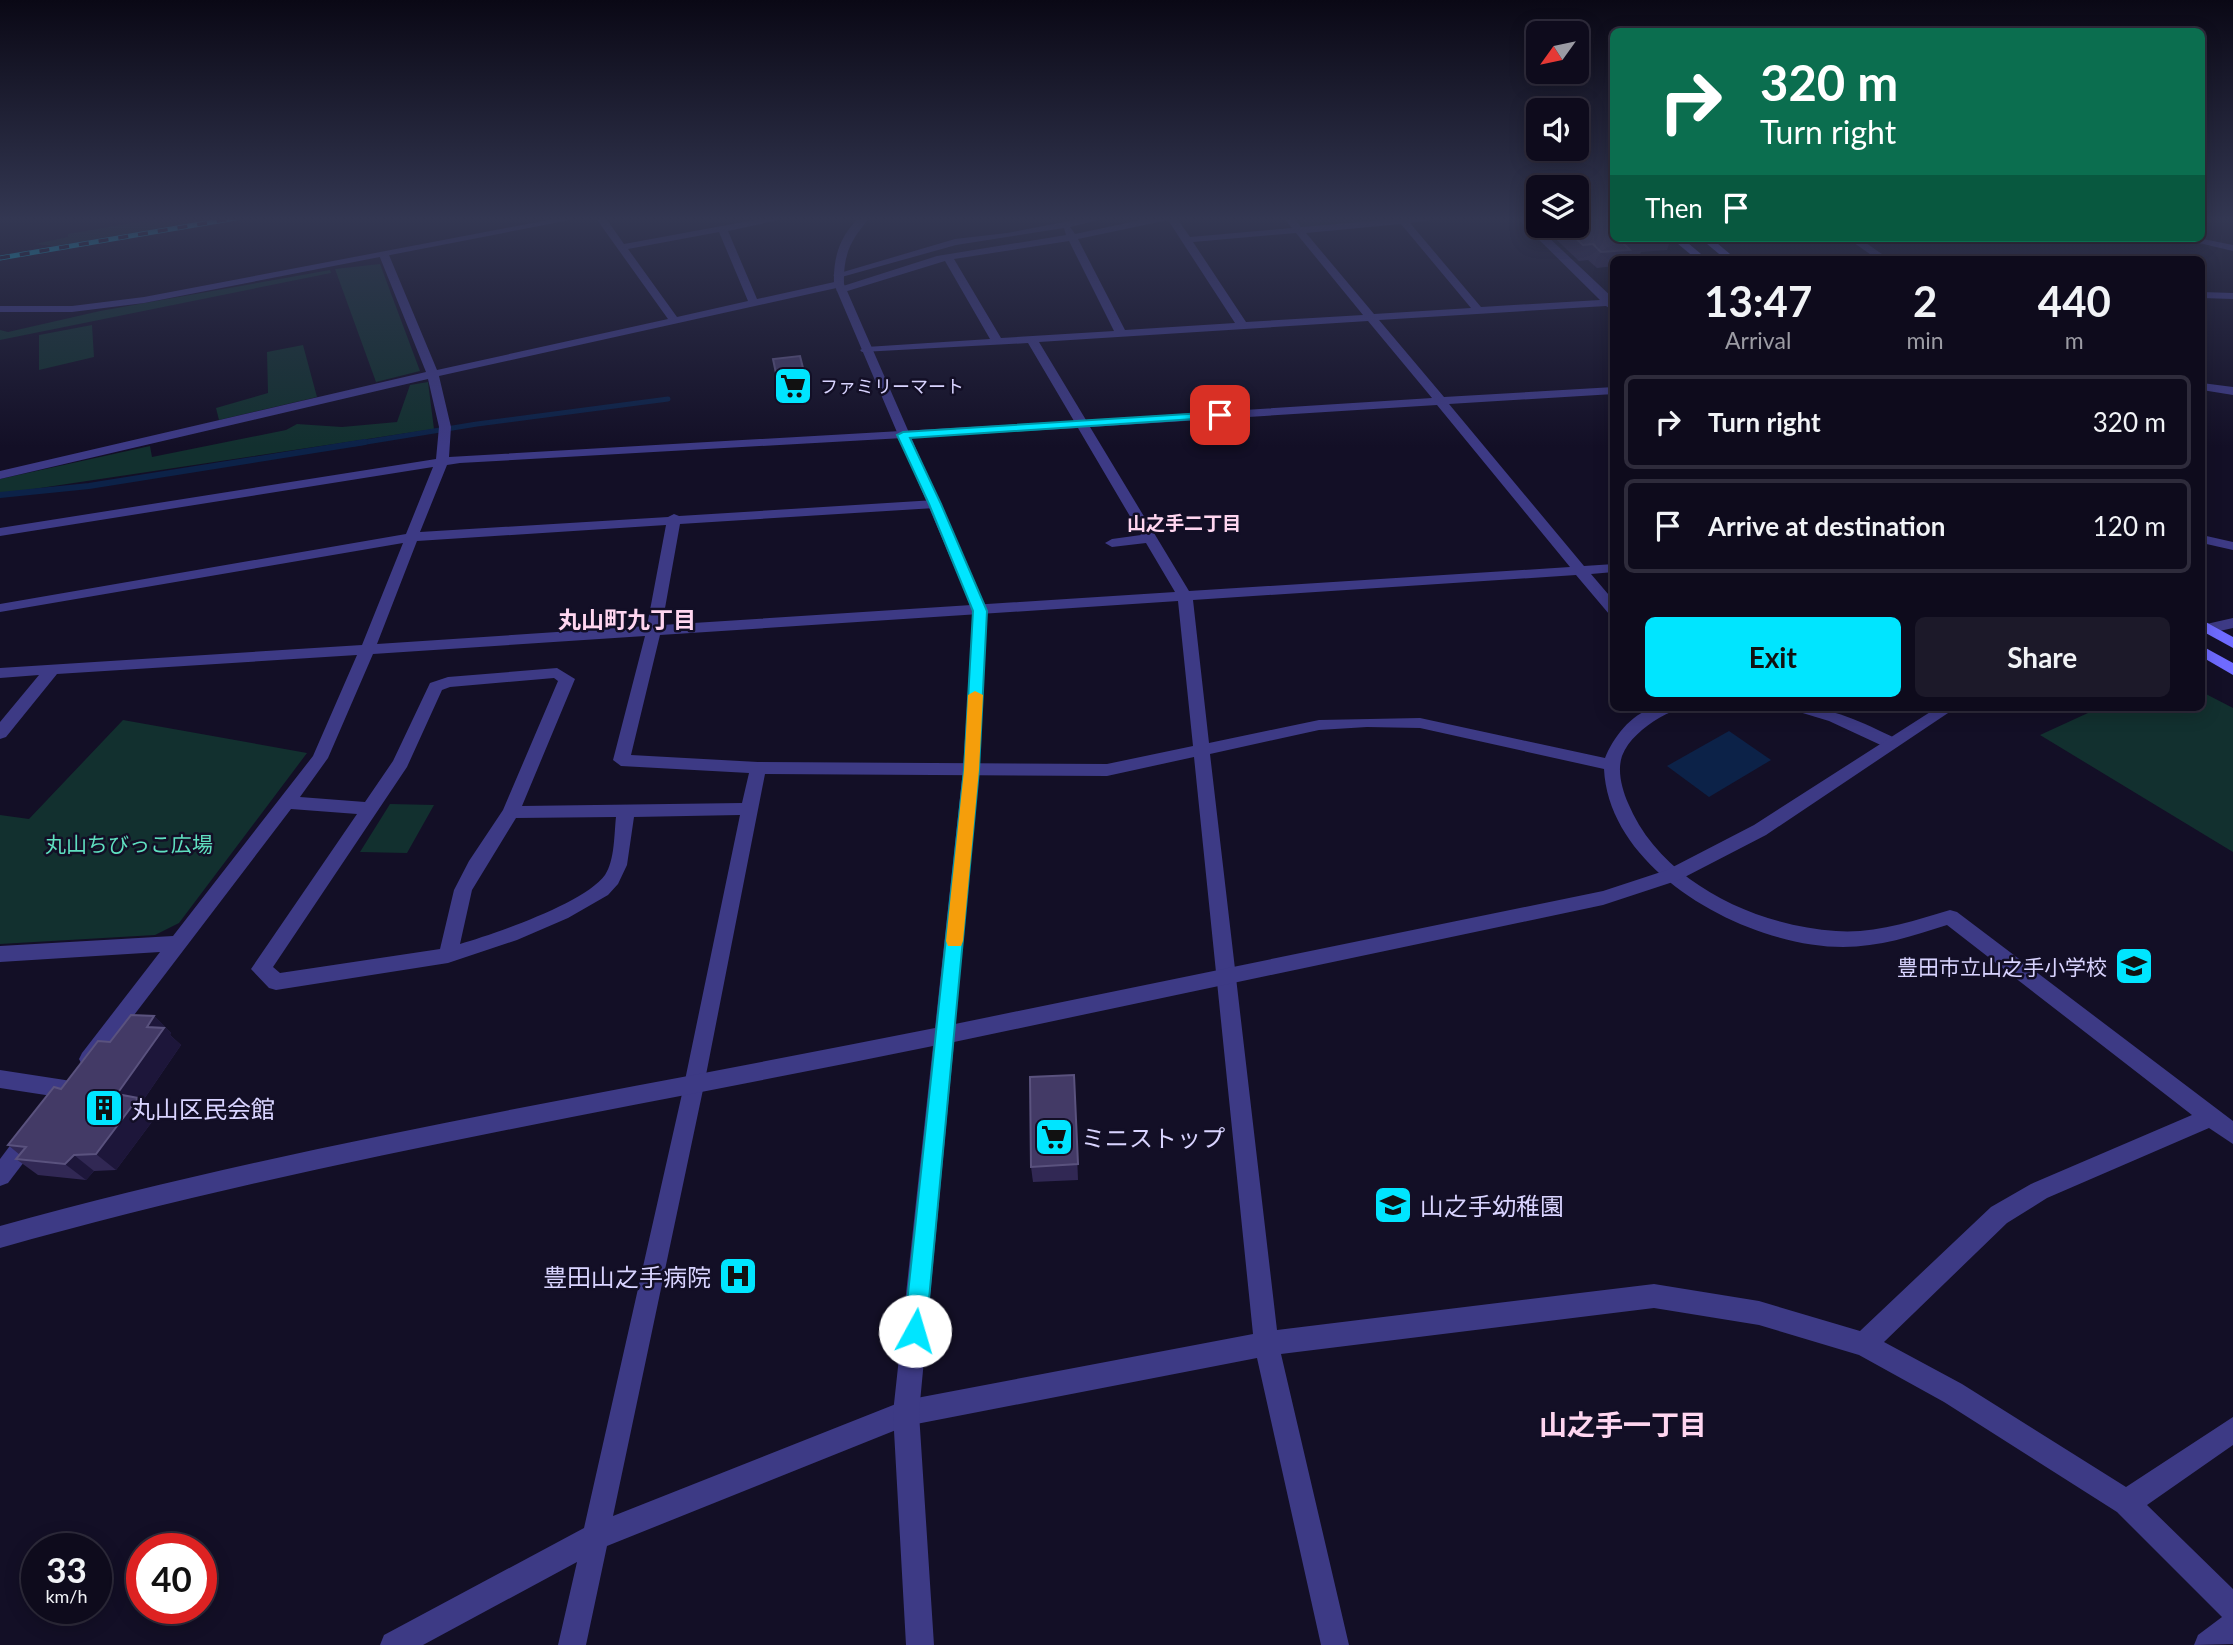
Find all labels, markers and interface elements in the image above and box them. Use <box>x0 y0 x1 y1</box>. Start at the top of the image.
north arrow <box>1526 21 1589 84</box>
map controls <box>1526 21 1589 238</box>
text: 320 m <box>1760 53 1898 111</box>
icon: right <box>1645 56 1736 147</box>
button: sound <box>1526 98 1589 161</box>
text: Turn right <box>1760 112 1896 151</box>
button: layers <box>1526 175 1589 238</box>
icon: arrive <box>1717 189 1755 227</box>
text: Then <box>1645 192 1703 224</box>
text: 13:47 <box>1704 276 1812 326</box>
text: 2 <box>1913 276 1937 326</box>
text: 440 <box>2038 276 2111 326</box>
text: Arrival <box>1725 326 1791 354</box>
text: min <box>1906 326 1944 354</box>
text: m <box>2065 326 2084 354</box>
supermarket icon: ファミリーマート <box>772 365 814 407</box>
place label: ファミリーマート <box>820 375 964 397</box>
pin <box>1190 385 1250 445</box>
icon: arrive <box>1201 396 1239 434</box>
icon: right <box>1649 403 1687 441</box>
text: Turn right <box>1708 406 1821 438</box>
text: 320 m <box>2093 406 2166 438</box>
icon: arrive <box>1649 507 1687 545</box>
text: Arrive at destination <box>1708 510 1945 542</box>
text: 120 m <box>2093 510 2166 542</box>
district label: 山之手二丁目 <box>1127 511 1241 534</box>
district label: 丸山町九丁目 <box>558 605 696 633</box>
button: Exit <box>1645 617 1901 697</box>
button: Share <box>1915 617 2170 697</box>
park label: 丸山ちびっこ広場 <box>45 831 213 856</box>
school or university icon: 豊田市立山之手小学校 <box>2113 945 2155 987</box>
place label: 豊田市立山之手小学校 <box>1897 954 2107 979</box>
building icon: 丸山区民会館 <box>83 1087 125 1129</box>
place label: 丸山区民会館 <box>131 1094 275 1123</box>
supermarket icon: ミニストップ <box>1033 1116 1075 1158</box>
place label: ミニストップ <box>1081 1123 1225 1152</box>
school or university icon: 山之手幼稚園 <box>1372 1184 1414 1226</box>
place label: 山之手幼稚園 <box>1420 1191 1564 1220</box>
hospital icon: 豊田山之手病院 <box>717 1255 759 1297</box>
place label: 豊田山之手病院 <box>543 1262 711 1291</box>
position arrow <box>878 1294 952 1368</box>
district label: 山之手一丁目 <box>1539 1407 1707 1441</box>
speed limit sign: 40 <box>126 1533 217 1624</box>
text: 33 <box>46 1548 87 1590</box>
text: km/h <box>45 1585 88 1607</box>

